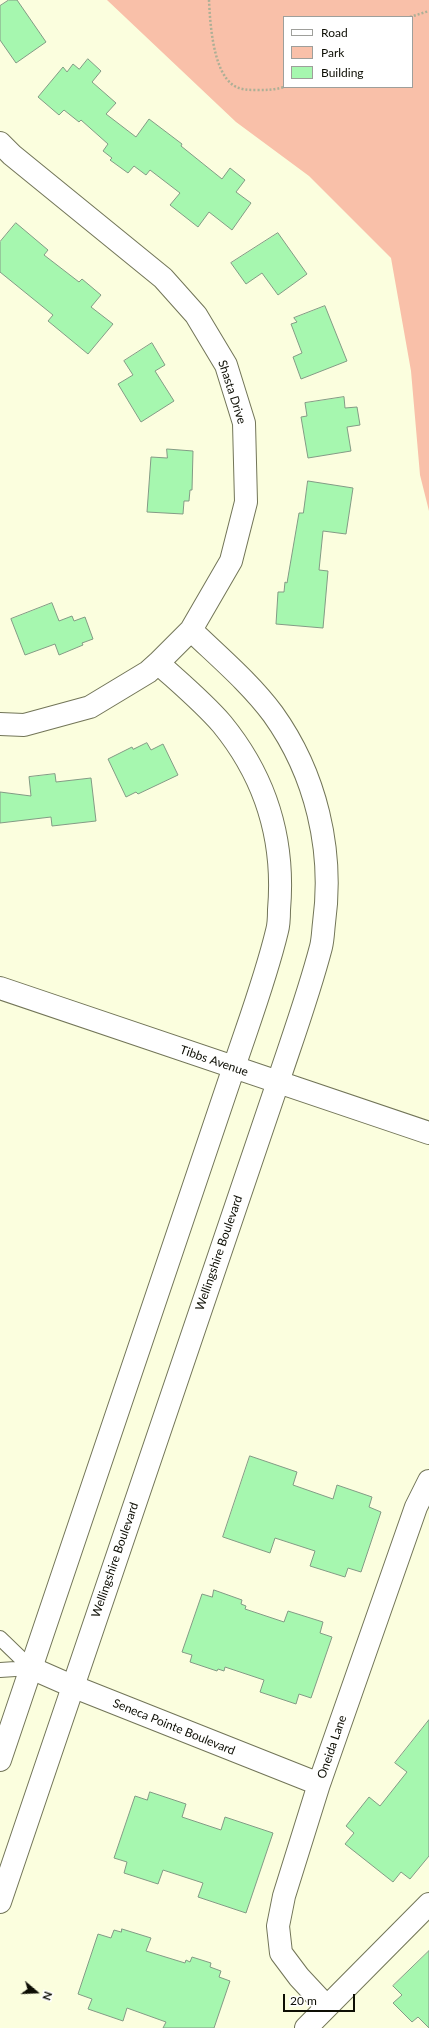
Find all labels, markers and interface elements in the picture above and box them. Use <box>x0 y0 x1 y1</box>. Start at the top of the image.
legend <box>283 16 413 88</box>
text: Road <box>321 25 348 40</box>
text: Park <box>321 45 344 60</box>
text: Building <box>321 65 364 80</box>
street label: Shasta Drive <box>215 358 249 426</box>
street label: Tibbs Avenue <box>178 1043 250 1079</box>
street label: Wellingshire Boulevard <box>193 1193 245 1313</box>
street label: Wellingshire Boulevard <box>89 1500 141 1620</box>
street label: Seneca Pointe Boulevard <box>111 1696 237 1758</box>
street label: Oneida Lane <box>314 1713 350 1781</box>
north arrow <box>16 1972 56 2012</box>
scale bar <box>285 1986 357 2012</box>
text: N <box>40 1990 55 2002</box>
text: 20 m <box>290 1993 317 2008</box>

